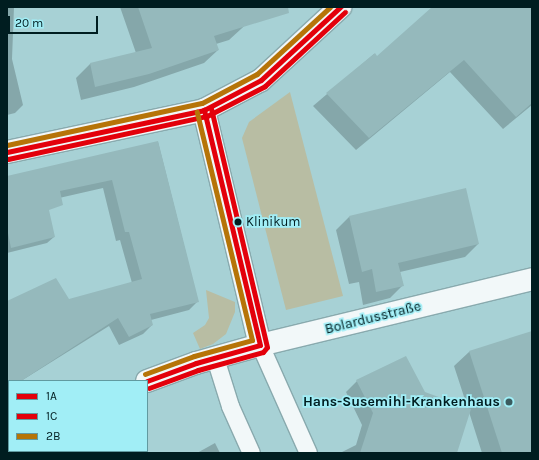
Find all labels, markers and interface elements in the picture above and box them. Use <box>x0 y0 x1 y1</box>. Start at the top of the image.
scale bar <box>10 8 100 34</box>
text: 20 m <box>15 16 43 30</box>
place label: Klinikum <box>246 214 300 230</box>
marker: Klinikum <box>233 217 243 227</box>
street label: Bolardusstraße <box>323 298 423 338</box>
legend <box>8 380 148 452</box>
text: 1A <box>46 389 57 403</box>
place label: Hans-Susemihl-Krankenhaus <box>303 394 500 410</box>
marker: Hans-Susemihl-Krankenhaus <box>503 396 515 408</box>
text: 1C <box>46 409 57 423</box>
text: 2B <box>46 429 60 443</box>

